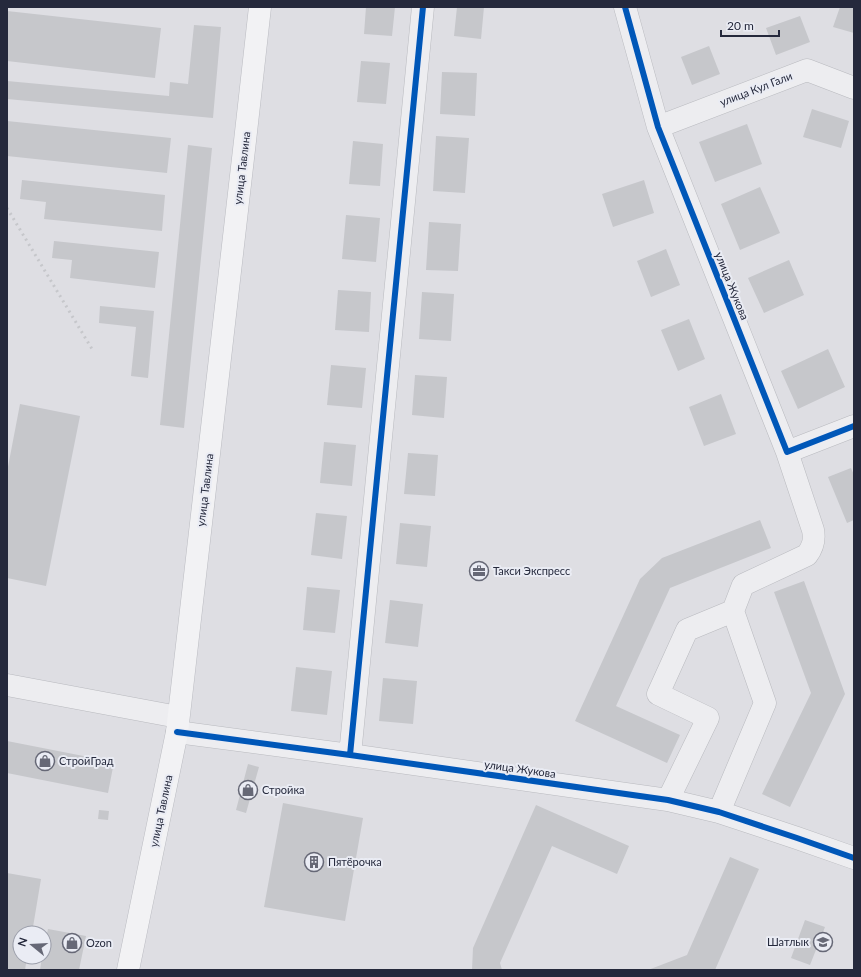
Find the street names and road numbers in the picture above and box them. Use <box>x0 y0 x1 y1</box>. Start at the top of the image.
street label: улица Кул Гали <box>718 69 794 108</box>
street label: улица Тавлина <box>231 131 252 205</box>
street label: улица Жукова <box>713 250 752 322</box>
street label: улица Тавлина <box>194 453 215 527</box>
street label: улица Жукова <box>483 757 557 780</box>
street label: улица Тавлина <box>147 774 175 848</box>

